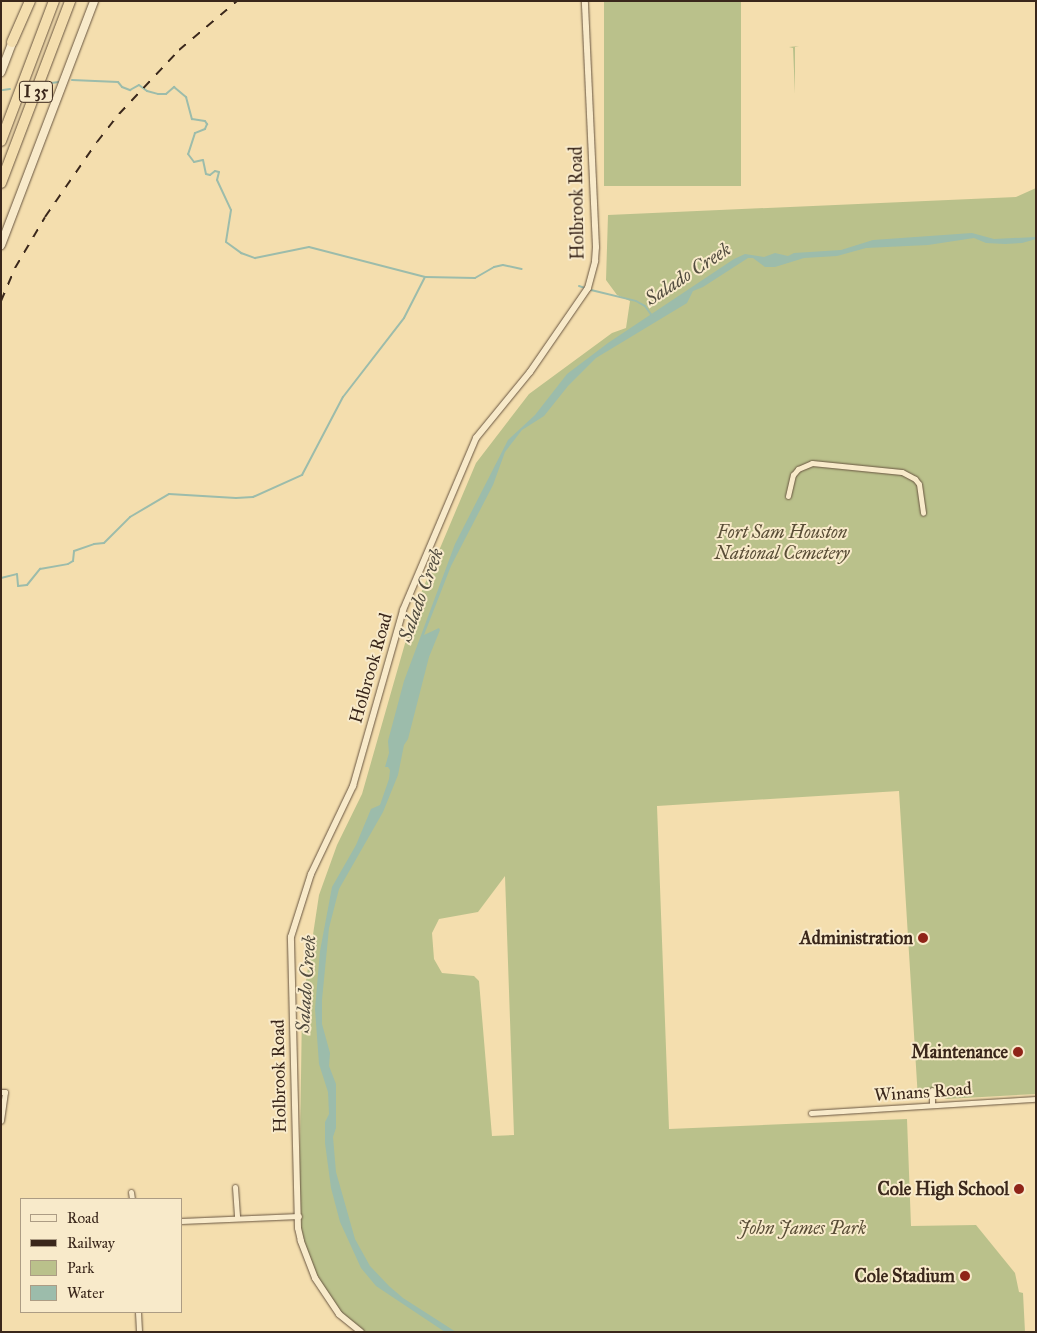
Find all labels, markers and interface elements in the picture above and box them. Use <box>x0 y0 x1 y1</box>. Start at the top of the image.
road number: I 35 <box>18 78 54 105</box>
street label: Holbrook Road <box>565 146 589 260</box>
water label: Salado Creek <box>641 238 735 310</box>
park label: Fort Sam Houston National Cemetery <box>715 522 849 564</box>
water label: Salado Creek <box>394 545 448 645</box>
street label: Holbrook Road <box>345 610 397 726</box>
place label: Administration <box>800 927 913 949</box>
marker: Administration <box>917 932 929 944</box>
water label: Salado Creek <box>291 934 321 1034</box>
street label: Holbrook Road <box>267 1019 291 1133</box>
place label: Maintenance <box>911 1041 1008 1063</box>
marker: Maintenance <box>1012 1046 1024 1058</box>
street label: Winans Road <box>873 1078 973 1106</box>
place label: Cole High School <box>878 1178 1009 1200</box>
marker: Cole High School <box>1013 1183 1025 1195</box>
legend <box>20 1198 182 1313</box>
text: Road <box>67 1209 99 1227</box>
park label: John James Park <box>738 1217 866 1239</box>
text: Railway <box>67 1234 115 1252</box>
text: Park <box>67 1259 94 1277</box>
place label: Cole Stadium <box>855 1265 955 1287</box>
marker: Cole Stadium <box>959 1270 971 1282</box>
text: Water <box>67 1284 104 1302</box>

